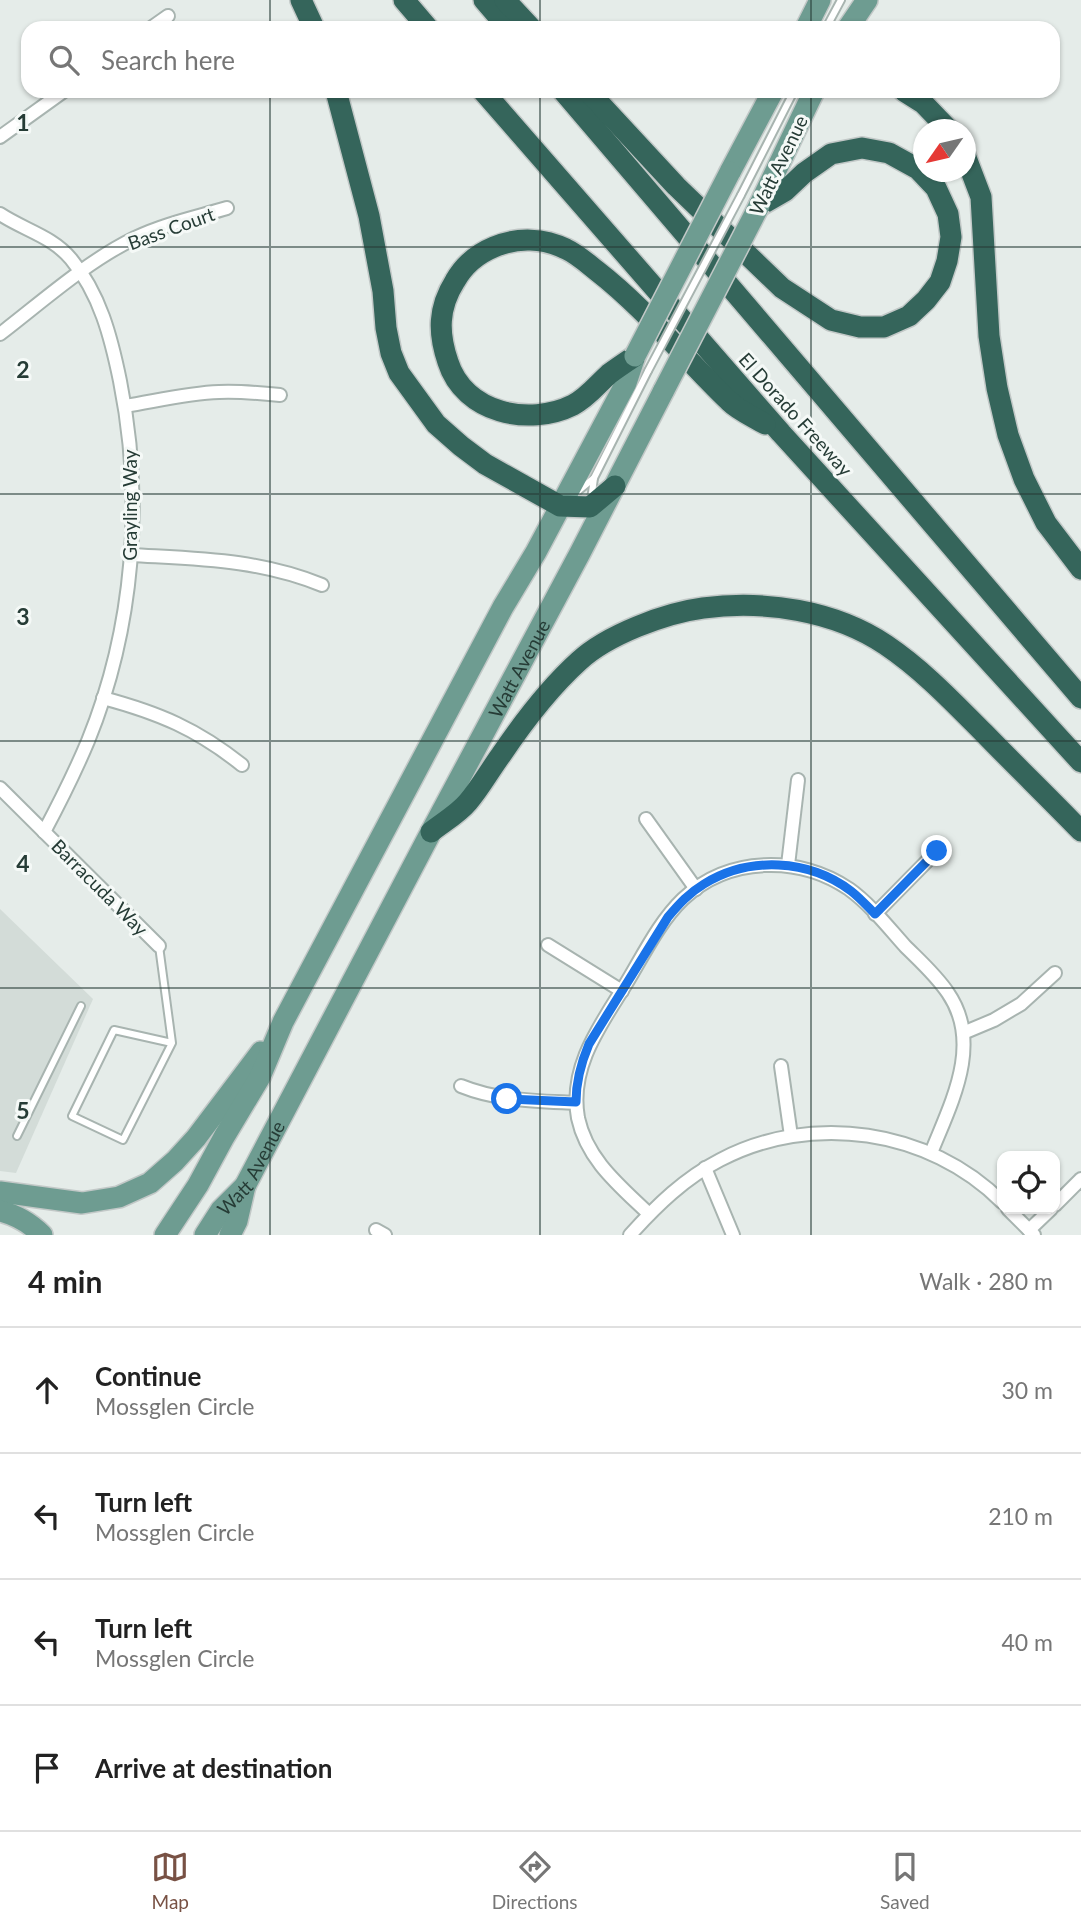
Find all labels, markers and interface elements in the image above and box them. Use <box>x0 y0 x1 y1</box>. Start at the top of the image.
search box <box>21 21 1060 98</box>
icon: search <box>45 41 83 79</box>
text: Search here <box>101 44 235 76</box>
text: 1 <box>16 108 30 136</box>
street label: Watt Avenue <box>744 111 812 219</box>
north arrow <box>913 119 976 182</box>
street label: Bass Court <box>125 202 218 254</box>
street label: El Dorado Freeway <box>735 348 858 481</box>
text: 2 <box>16 355 30 383</box>
street label: Grayling Way <box>118 449 141 561</box>
text: 3 <box>16 602 30 630</box>
street label: Watt Avenue <box>483 615 554 721</box>
street label: Barracuda Way <box>47 834 153 940</box>
route end <box>921 835 952 866</box>
text: 4 <box>16 849 30 877</box>
route start <box>491 1083 522 1114</box>
text: 5 <box>16 1096 30 1124</box>
street label: Watt Avenue <box>212 1117 289 1219</box>
map controls <box>997 1151 1060 1214</box>
button: locate <box>997 1151 1060 1214</box>
text: 4 min <box>28 1263 102 1299</box>
text: Walk · 280 m <box>919 1267 1053 1295</box>
text: Continue <box>95 1360 201 1392</box>
icon: ahead <box>28 1371 66 1409</box>
text: 30 m <box>1002 1376 1053 1404</box>
text: Mossglen Circle <box>95 1392 254 1420</box>
text: Turn left <box>95 1486 192 1518</box>
icon: left <box>28 1497 66 1535</box>
text: 210 m <box>988 1502 1053 1530</box>
text: Mossglen Circle <box>95 1518 254 1546</box>
text: Turn left <box>95 1612 192 1644</box>
icon: left <box>28 1623 66 1661</box>
text: 40 m <box>1002 1628 1053 1656</box>
text: Mossglen Circle <box>95 1644 254 1672</box>
icon: arrive <box>28 1749 66 1787</box>
text: Arrive at destination <box>95 1752 332 1784</box>
tab: Map <box>151 1848 189 1913</box>
tab: Directions <box>492 1848 578 1913</box>
tab: Saved <box>880 1848 930 1913</box>

